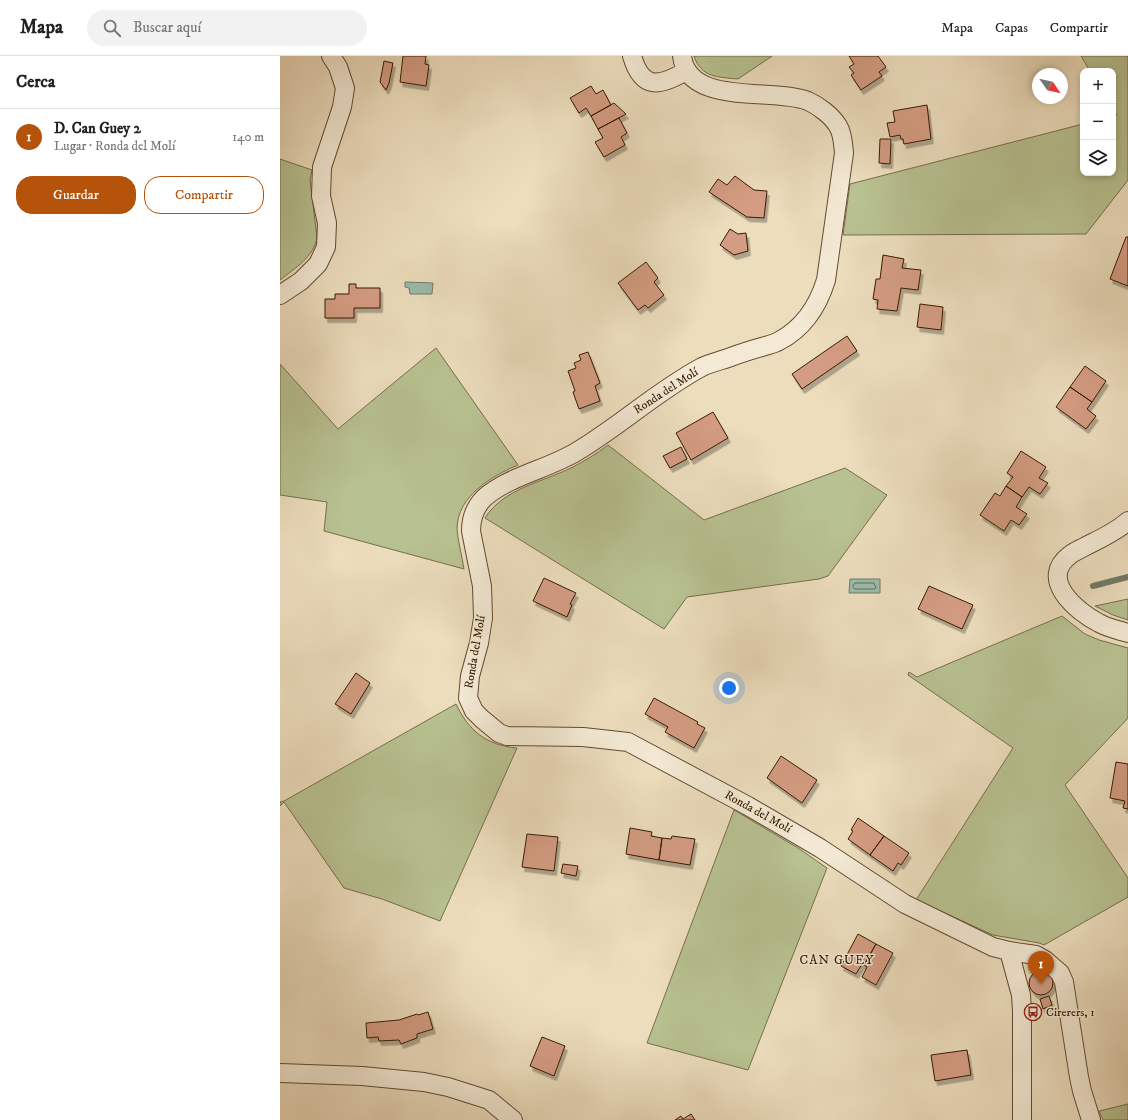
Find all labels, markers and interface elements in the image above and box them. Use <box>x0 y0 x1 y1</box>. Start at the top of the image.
search box <box>87 10 367 46</box>
text: Mapa <box>20 16 63 39</box>
icon: search <box>101 17 123 39</box>
text: Buscar aquí <box>133 18 201 37</box>
text: Mapa <box>941 19 973 37</box>
text: Capas <box>995 19 1028 37</box>
text: Compartir <box>1050 19 1108 37</box>
north arrow <box>1032 68 1068 104</box>
map controls <box>1080 68 1116 176</box>
button: + <box>1080 68 1116 104</box>
text: Cerca <box>16 71 55 93</box>
button: − <box>1080 104 1116 140</box>
text: D. Can Guey 2 <box>54 119 141 138</box>
text: 1 <box>27 129 31 145</box>
text: 140 m <box>232 129 264 145</box>
text: Lugar · Ronda del Molí <box>54 138 175 154</box>
button: layers <box>1080 140 1116 176</box>
button: Guardar <box>16 176 136 214</box>
button: Compartir <box>144 176 264 214</box>
street label: Ronda del Molí <box>631 364 702 417</box>
street label: Ronda del Molí <box>461 613 489 690</box>
your location <box>719 678 739 698</box>
street label: Ronda del Molí <box>722 787 795 837</box>
pin: 1 <box>1028 951 1054 984</box>
district label: CAN GUEY <box>800 952 874 968</box>
bus stop icon: Cirerers, 1 <box>1023 1002 1043 1022</box>
place label: Cirerers, 1 <box>1046 1005 1095 1020</box>

